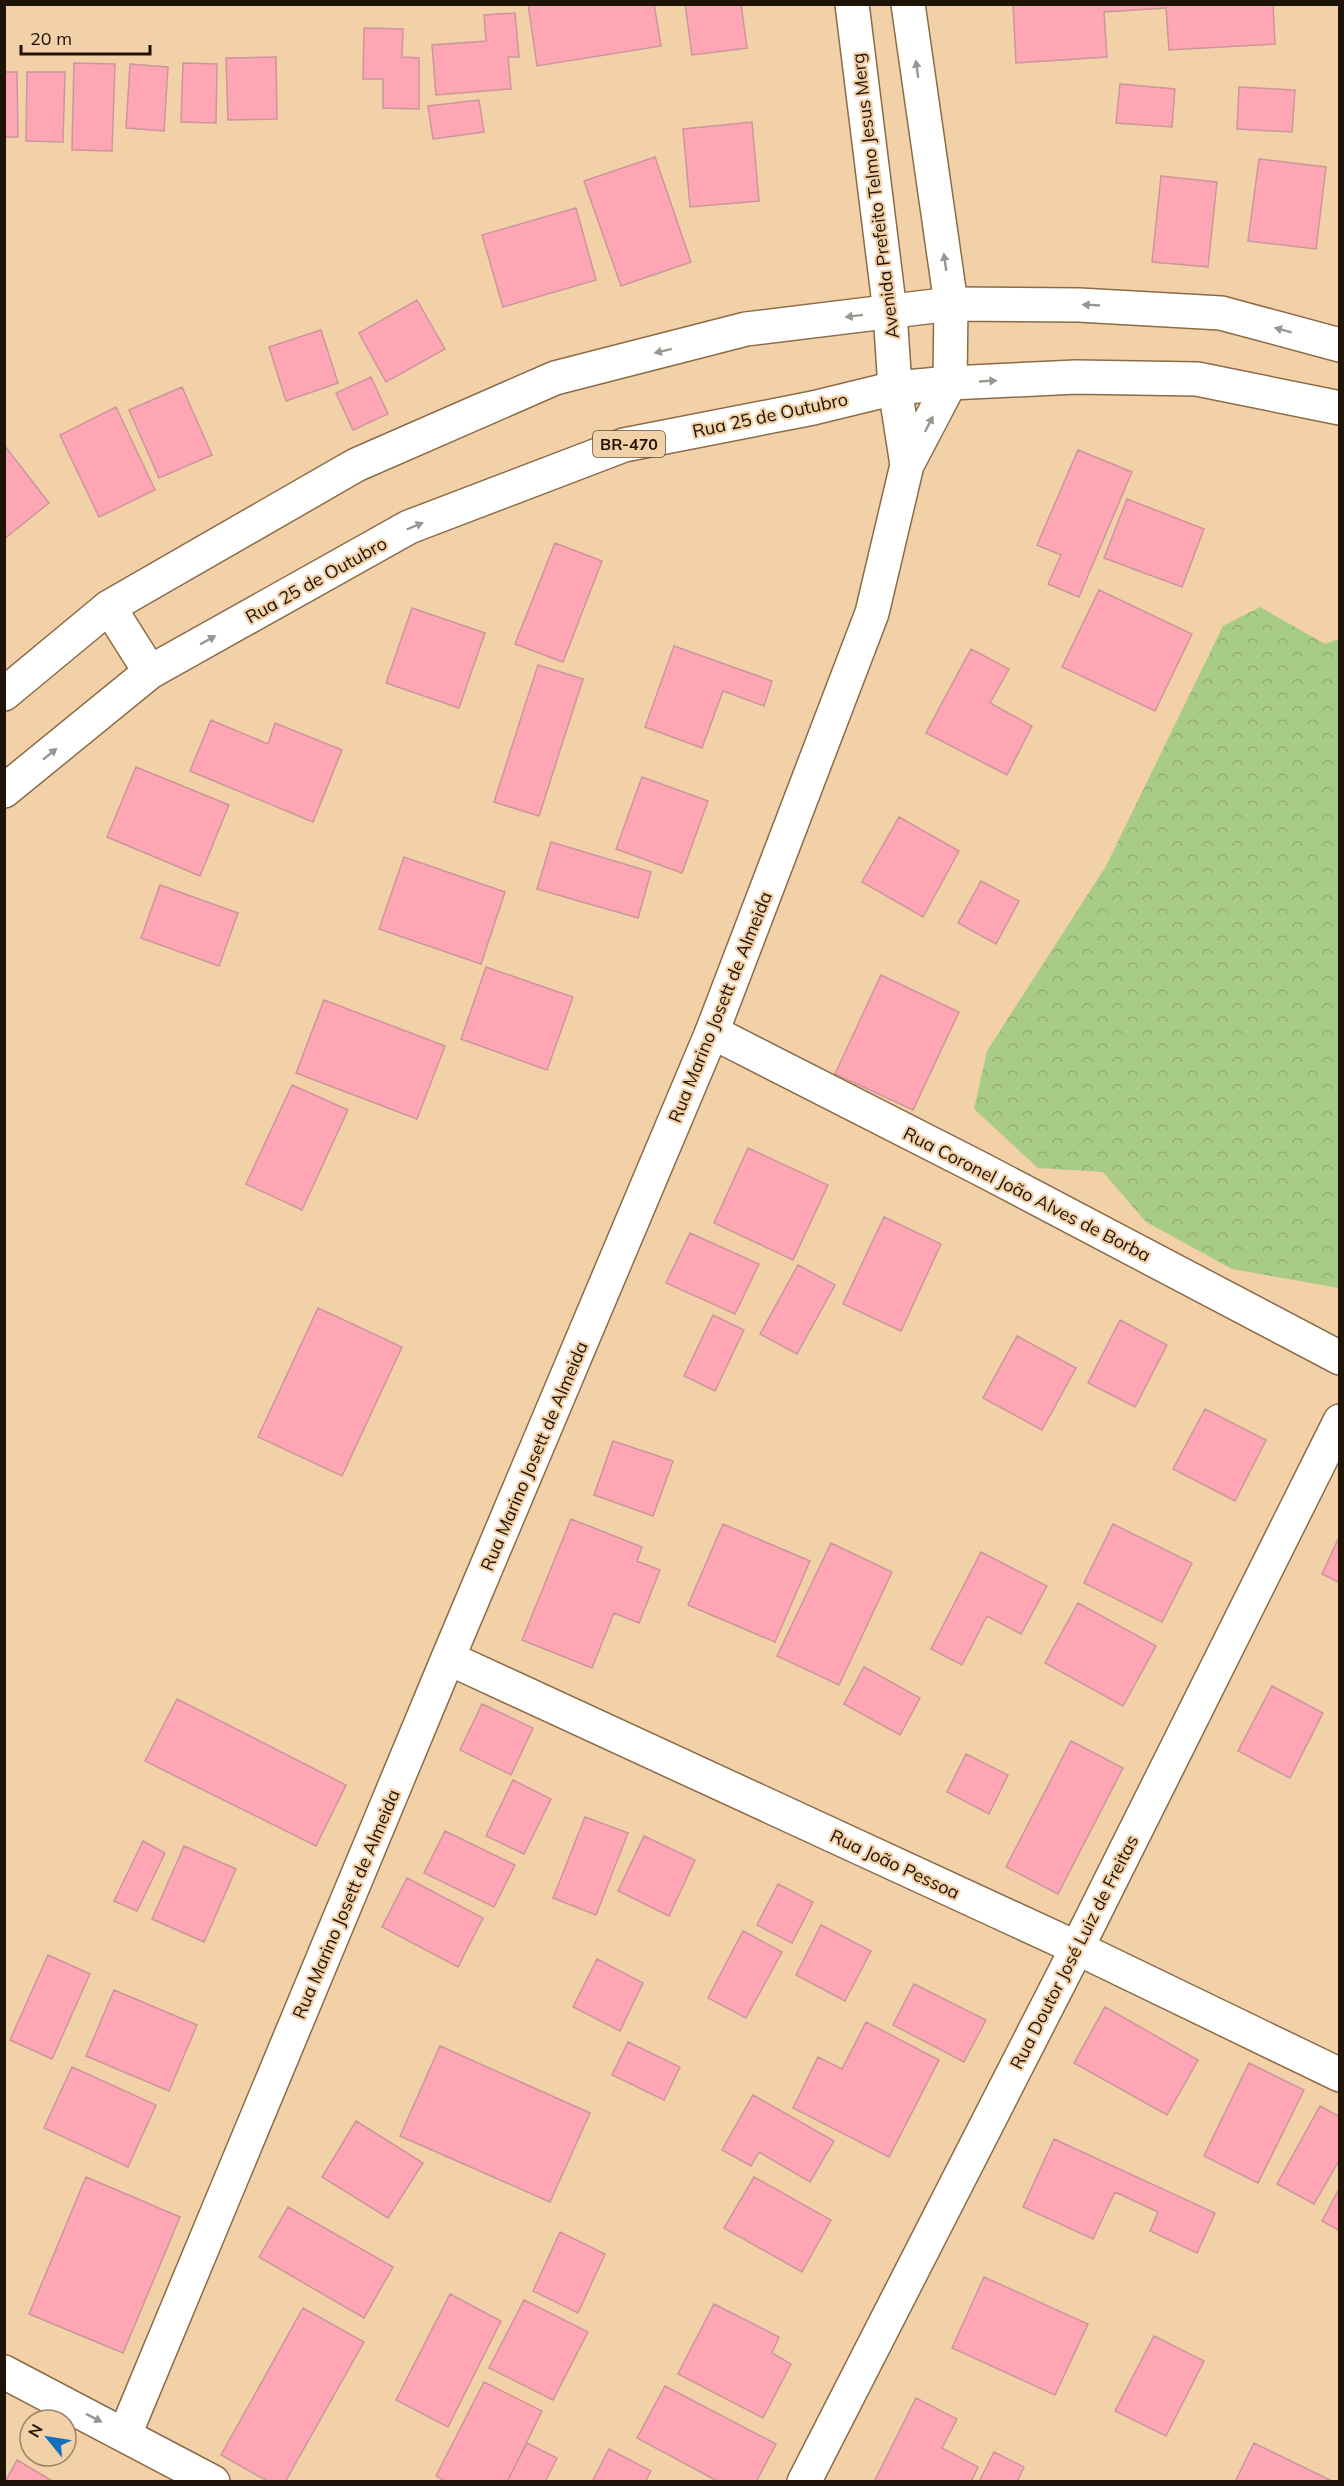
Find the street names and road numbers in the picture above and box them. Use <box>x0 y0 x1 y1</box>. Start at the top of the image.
street label: Avenida Prefeito Telmo Jesus Merg <box>846 52 904 340</box>
street label: Rua 25 de Outubro <box>690 387 850 443</box>
road number: BR-470 <box>593 431 665 457</box>
street label: Rua 25 de Outubro <box>241 532 391 628</box>
street label: Rua Marino Josett de Almeida <box>663 888 777 1126</box>
street label: Rua Coronel João Alves de Borba <box>899 1121 1155 1267</box>
street label: Rua Marino Josett de Almeida <box>475 1338 593 1574</box>
street label: Rua Marino Josett de Almeida <box>287 1786 405 2022</box>
street label: Rua João Pessoa <box>827 1824 963 1904</box>
street label: Rua Doutor José Luiz de Freitas <box>1005 1831 1143 2073</box>

